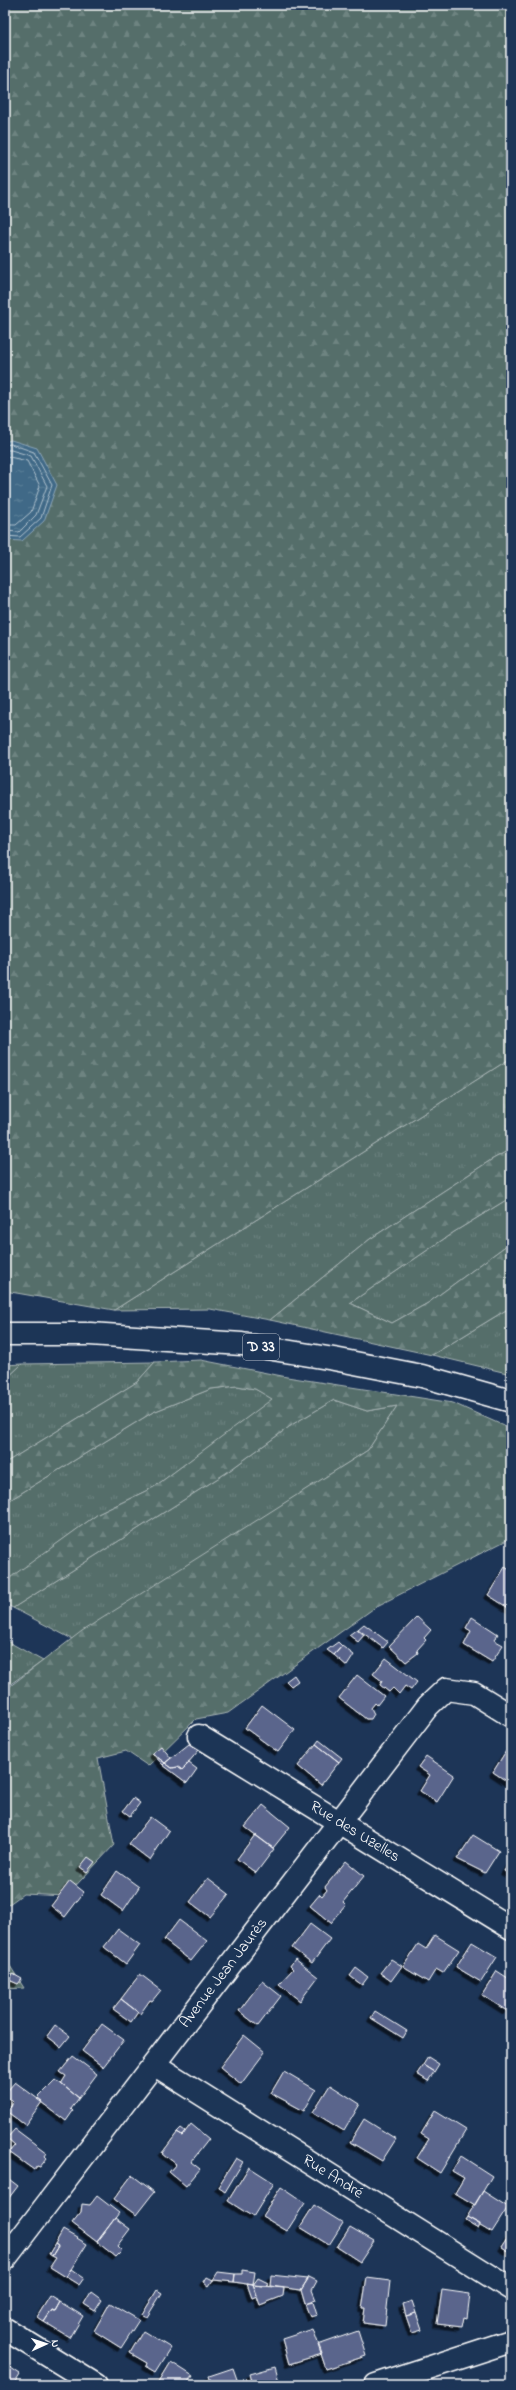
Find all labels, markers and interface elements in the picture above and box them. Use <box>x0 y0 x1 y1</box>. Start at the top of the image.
road number: D 33 <box>243 1334 279 1360</box>
street label: Rue des Uzelles <box>305 1795 405 1869</box>
street label: Avenue Jean Jaurès <box>174 1913 274 2033</box>
street label: Rue André <box>298 2149 369 2206</box>
north arrow <box>26 2324 66 2364</box>
text: N <box>47 2339 63 2348</box>

